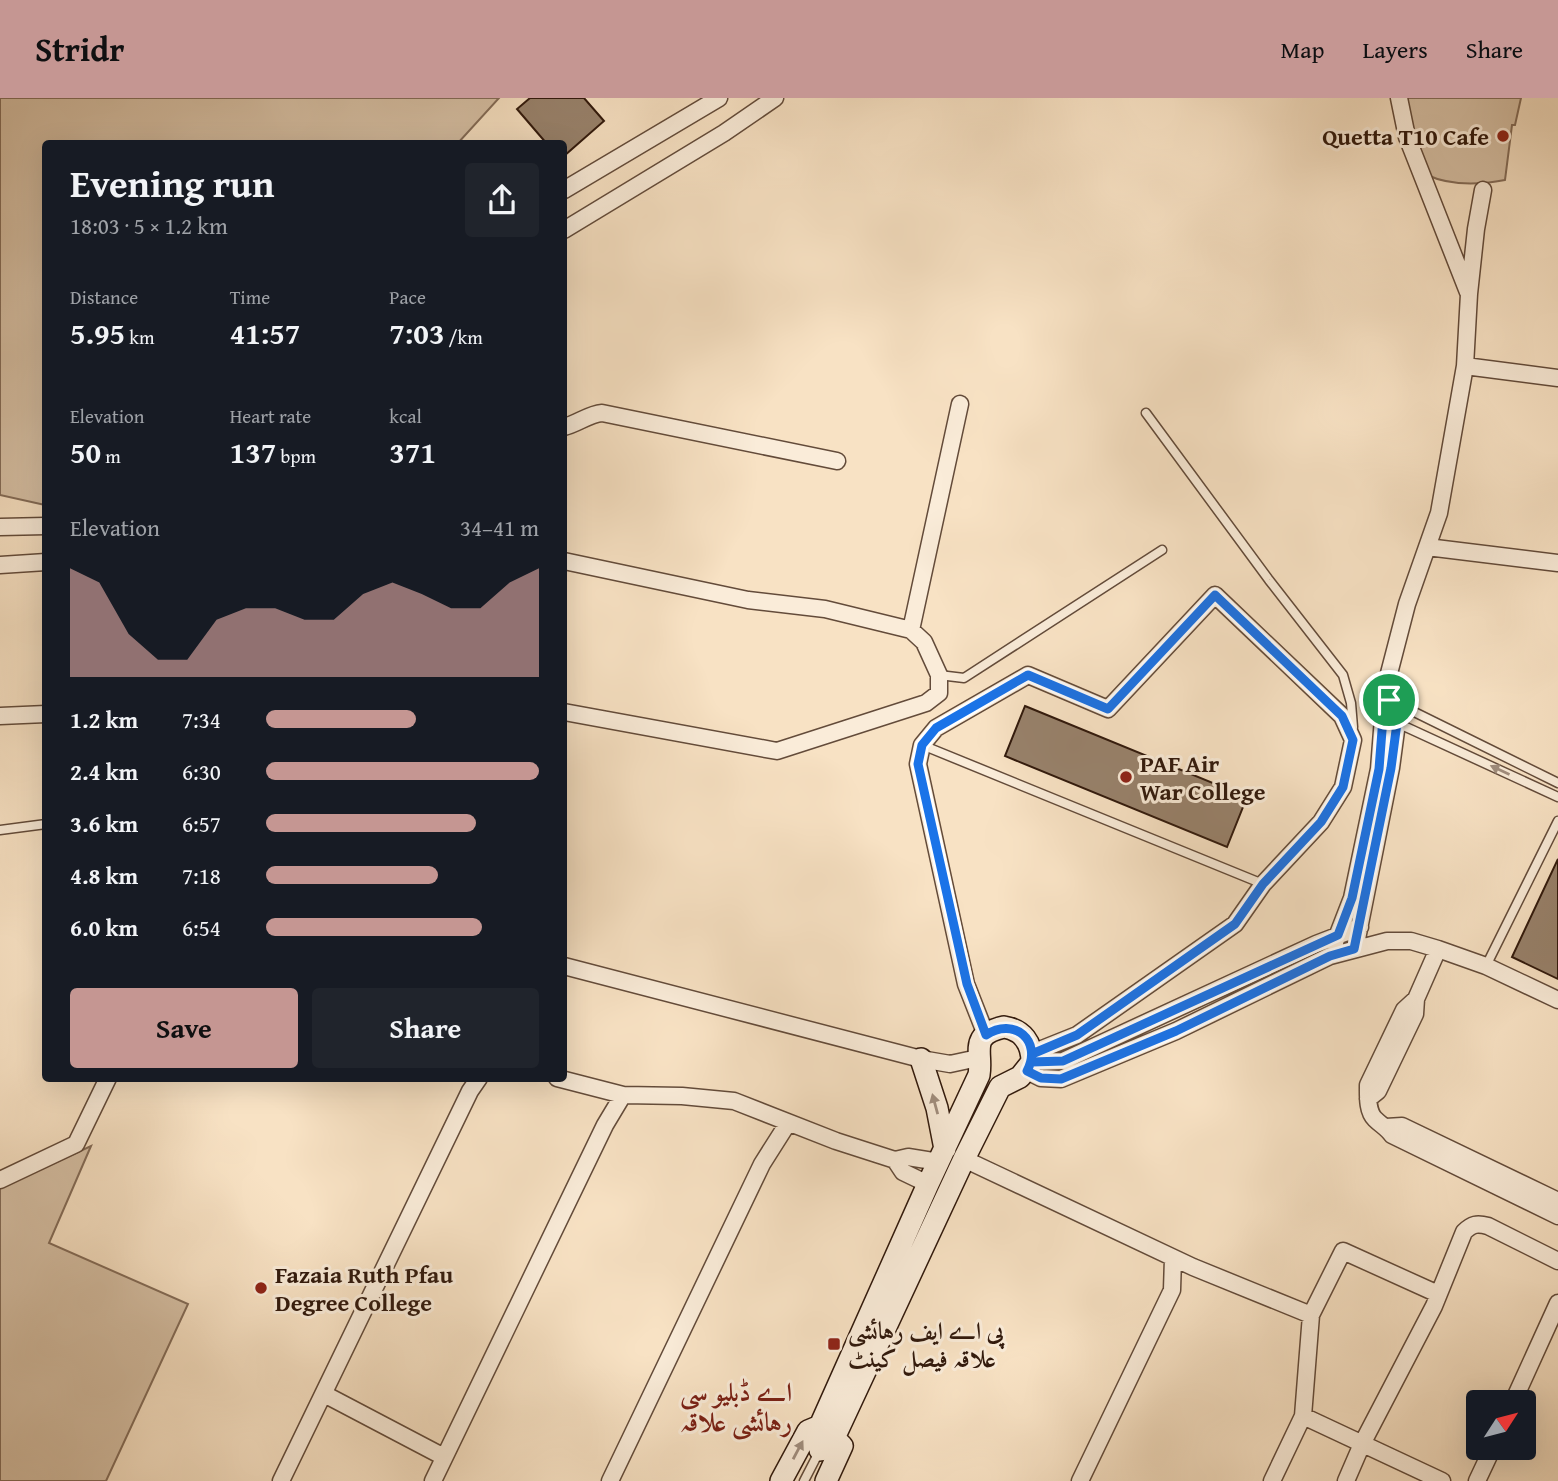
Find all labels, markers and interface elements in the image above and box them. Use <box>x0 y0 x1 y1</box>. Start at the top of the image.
text: Stridr <box>35 25 124 73</box>
text: Map <box>1281 32 1324 67</box>
text: Layers <box>1362 32 1428 67</box>
text: Share <box>1466 32 1523 67</box>
place label: Quetta T10 Cafe <box>1322 119 1489 154</box>
marker: Quetta T10 Cafe <box>1495 128 1511 144</box>
text: Evening run <box>70 155 274 211</box>
button: share <box>465 163 539 237</box>
text: 18:03 · 5 × 1.2 km <box>70 209 228 242</box>
text: Distance <box>70 283 138 311</box>
text: Time <box>230 283 270 311</box>
text: Pace <box>389 283 426 311</box>
text: 5.95 <box>70 311 125 355</box>
text: 41:57 <box>230 311 300 355</box>
text: 7:03 <box>389 311 444 355</box>
text: km <box>125 323 154 351</box>
text: /km <box>444 323 483 351</box>
text: Elevation <box>70 402 144 430</box>
text: Heart rate <box>230 402 311 430</box>
text: kcal <box>389 402 422 430</box>
text: 50 <box>70 430 101 474</box>
text: 137 <box>230 430 276 474</box>
text: 371 <box>389 430 436 474</box>
text: m <box>101 442 121 470</box>
text: bpm <box>276 442 316 470</box>
text: Elevation <box>70 511 160 544</box>
text: 34–41 m <box>460 511 539 544</box>
pin <box>1359 670 1419 730</box>
icon: arrive <box>1370 681 1408 719</box>
text: 1.2 km <box>70 703 138 736</box>
text: 7:34 <box>182 703 221 736</box>
place label: PAF Air War College <box>1140 746 1266 809</box>
text: 2.4 km <box>70 755 138 788</box>
text: 6:30 <box>182 755 221 788</box>
one-way arrow <box>1490 764 1510 776</box>
marker: PAF Air War College <box>1118 769 1134 785</box>
text: 3.6 km <box>70 807 138 840</box>
text: 6:57 <box>182 807 221 840</box>
text: 4.8 km <box>70 859 138 892</box>
text: 7:18 <box>182 859 221 892</box>
text: 6.0 km <box>70 911 138 944</box>
text: 6:54 <box>182 911 221 944</box>
button: Save <box>70 988 298 1068</box>
button: Share <box>312 988 539 1068</box>
one-way arrow <box>929 1093 940 1115</box>
place label: Fazaia Ruth Pfau Degree College <box>275 1257 453 1320</box>
marker: Fazaia Ruth Pfau Degree College <box>253 1280 269 1296</box>
place label: پی اے ایف رہائشی علاقہ فیصل کینٹ <box>848 1313 1006 1376</box>
marker: پی اے ایف رہائشی علاقہ فیصل کینٹ <box>826 1336 842 1352</box>
district label: اے ڈبلیو سی رہائشی علاقہ <box>680 1372 792 1441</box>
north arrow <box>1466 1390 1536 1460</box>
map controls <box>1466 1390 1536 1460</box>
one-way arrow <box>792 1440 803 1460</box>

